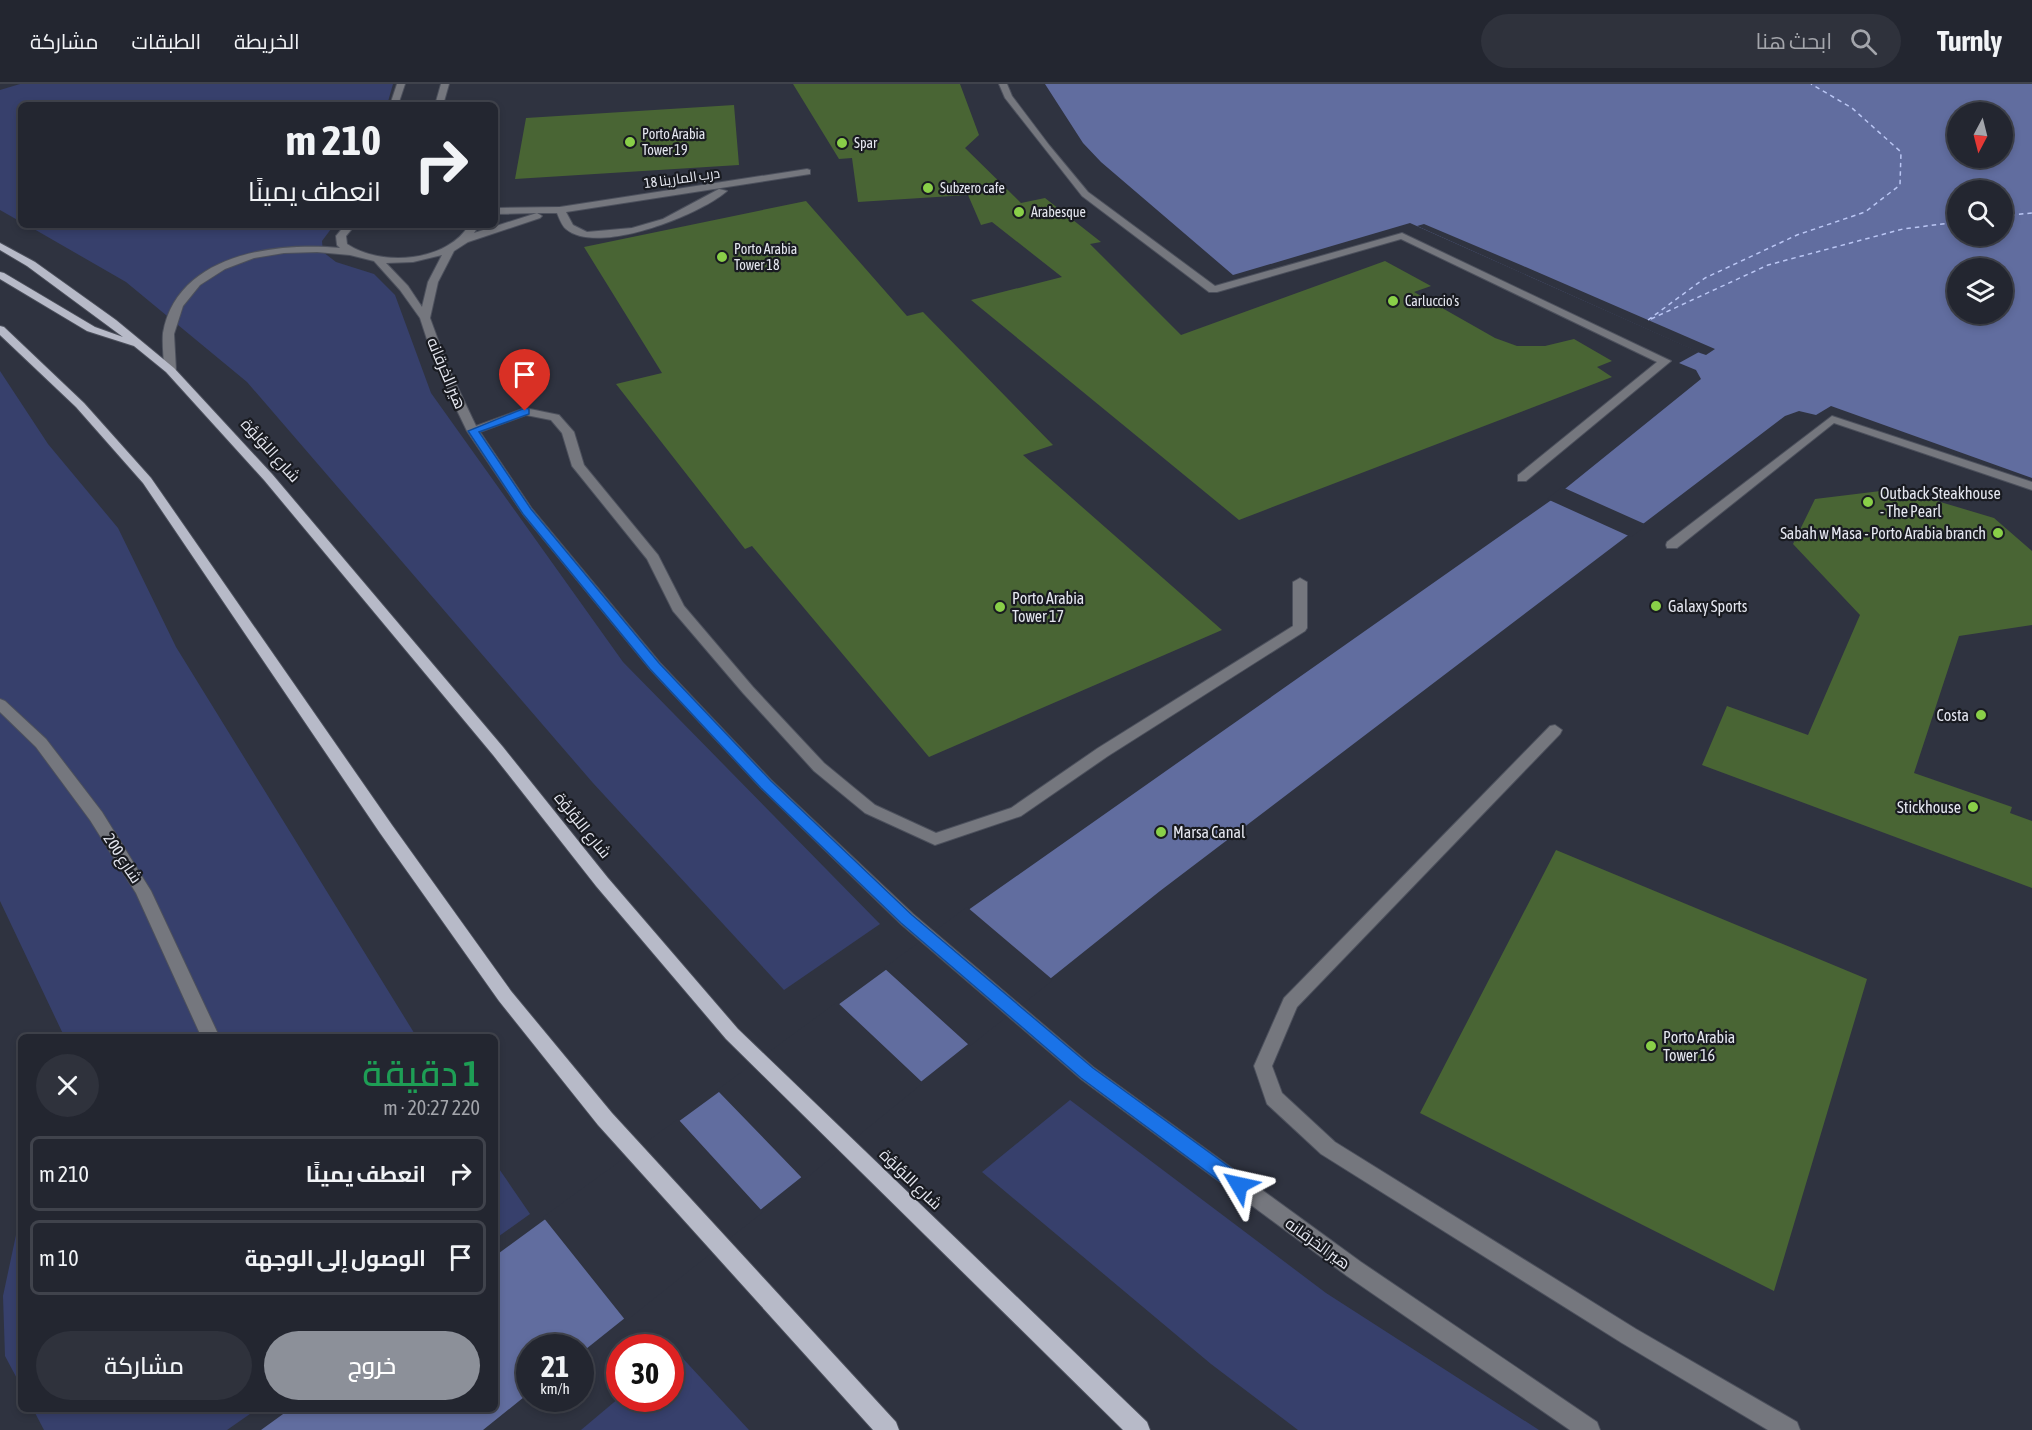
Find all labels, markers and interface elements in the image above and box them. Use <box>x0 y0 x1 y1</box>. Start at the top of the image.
search box <box>1481 14 1901 68</box>
icon: search <box>1847 25 1880 58</box>
text: Turnly <box>1937 25 2002 57</box>
text: ابحث هنا <box>1756 28 1832 54</box>
text: مشاركة <box>30 29 99 53</box>
text: الطبقات <box>132 29 201 53</box>
text: الخريطة <box>234 29 300 53</box>
north arrow <box>1947 102 2013 168</box>
map controls <box>1947 102 2013 324</box>
text: 210 m <box>286 116 381 164</box>
icon: right <box>402 126 480 204</box>
place label: Porto Arabia Tower 19 <box>642 126 705 158</box>
marker: Porto Arabia Tower 19 <box>623 135 637 149</box>
place label: Spar <box>854 135 878 151</box>
marker: Spar <box>835 136 849 150</box>
street label: درب المارينا 18 <box>643 165 721 191</box>
text: انعطف يمينًا <box>248 176 381 207</box>
place label: Subzero cafe <box>940 180 1005 196</box>
button: search <box>1947 180 2013 246</box>
marker: Subzero cafe <box>921 181 935 195</box>
place label: Arabesque <box>1031 204 1086 220</box>
marker: Arabesque <box>1012 205 1026 219</box>
place label: Porto Arabia Tower 18 <box>734 241 797 273</box>
marker: Porto Arabia Tower 18 <box>715 250 729 264</box>
button: layers <box>1947 258 2013 324</box>
place label: Carluccio's <box>1405 293 1459 309</box>
marker: Carluccio's <box>1386 294 1400 308</box>
street label: هير الخرقانه <box>423 335 470 412</box>
pin <box>499 349 550 411</box>
icon: arrive <box>508 358 541 391</box>
street label: شارع اللؤلؤة <box>236 415 304 487</box>
place label: Outback Steakhouse - The Pearl <box>1880 484 2001 520</box>
marker: Outback Steakhouse - The Pearl <box>1861 495 1875 509</box>
place label: Sabah w Masa - Porto Arabia branch <box>1780 524 1986 542</box>
marker: Sabah w Masa - Porto Arabia branch <box>1991 526 2005 540</box>
place label: Porto Arabia Tower 17 <box>1012 589 1084 625</box>
place label: Galaxy Sports <box>1668 597 1748 616</box>
marker: Galaxy Sports <box>1649 599 1663 613</box>
marker: Porto Arabia Tower 17 <box>993 600 1007 614</box>
place label: Costa <box>1937 706 1969 724</box>
marker: Costa <box>1974 708 1988 722</box>
street label: شارع اللؤلؤة <box>549 789 615 863</box>
place label: Stickhouse <box>1897 798 1961 816</box>
marker: Stickhouse <box>1966 800 1980 814</box>
place label: Marsa Canal <box>1173 823 1246 841</box>
marker: Marsa Canal <box>1154 825 1168 839</box>
street label: شارع 200 <box>98 830 146 888</box>
place label: Porto Arabia Tower 16 <box>1663 1028 1735 1064</box>
marker: Porto Arabia Tower 16 <box>1644 1039 1658 1053</box>
text: 1 دقيقة <box>362 1052 480 1094</box>
button: close <box>36 1054 99 1117</box>
text: 220 m · 20:27 <box>383 1096 480 1119</box>
street label: شارع اللؤلؤة <box>874 1145 946 1215</box>
position arrow <box>1207 1153 1271 1217</box>
icon: right <box>444 1157 477 1190</box>
text: 210 m <box>39 1161 89 1187</box>
text: انعطف يمينًا <box>306 1161 426 1187</box>
street label: هير الخرقانه <box>1282 1214 1354 1273</box>
icon: arrive <box>444 1241 477 1274</box>
text: 10 m <box>39 1245 79 1271</box>
text: الوصول إلى الوجهة <box>245 1245 426 1271</box>
button: مشاركة <box>36 1331 252 1400</box>
button: خروج <box>264 1331 480 1400</box>
speed limit sign: 30 <box>606 1334 684 1412</box>
text: 21 <box>541 1349 569 1383</box>
text: km/h <box>540 1380 570 1397</box>

